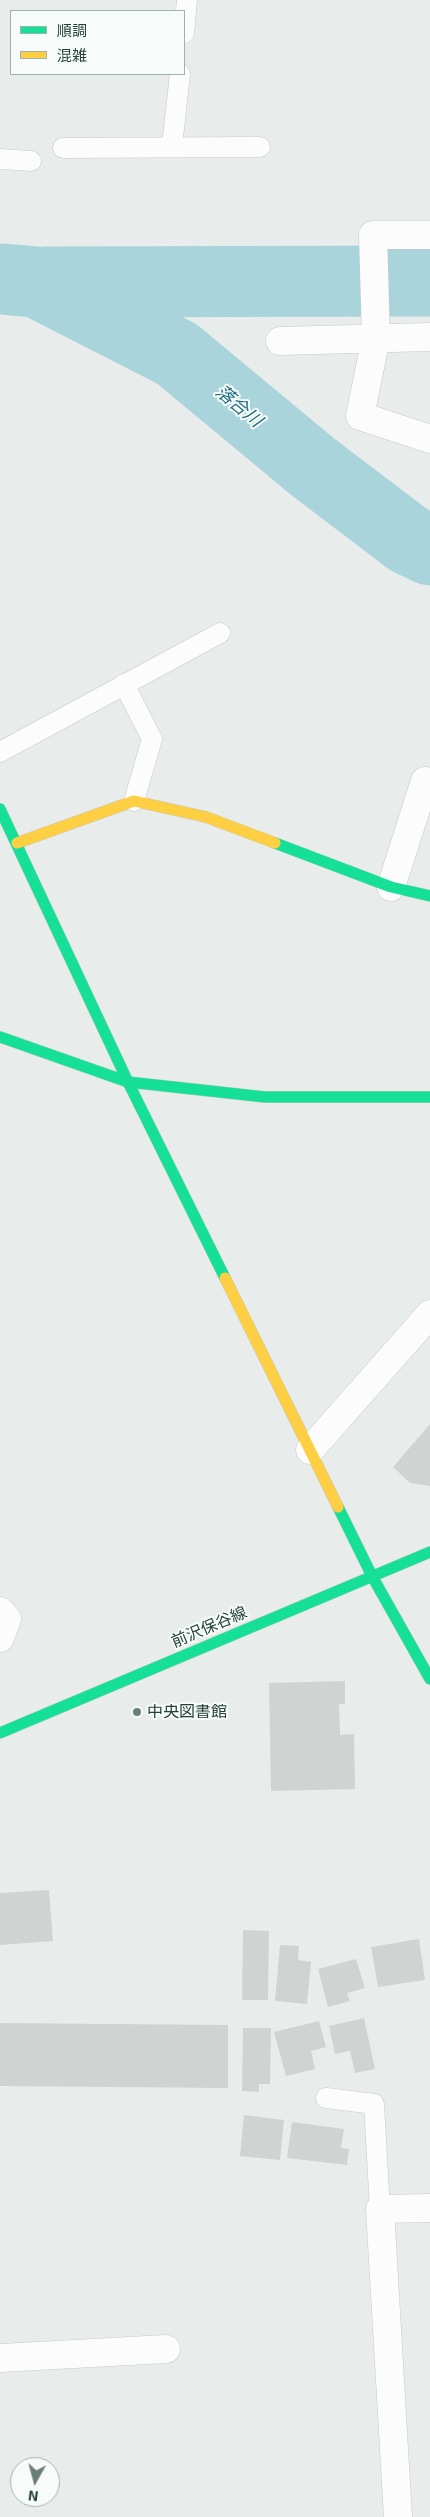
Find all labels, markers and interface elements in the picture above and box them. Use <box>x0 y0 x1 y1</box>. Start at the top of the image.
legend <box>10 10 185 75</box>
text: 順調 <box>57 21 87 39</box>
text: 混雑 <box>57 46 87 64</box>
water label: 落合川 <box>211 380 267 432</box>
street label: 前沢保谷線 <box>168 1603 250 1651</box>
place label: 中央図書館 <box>147 1702 227 1722</box>
marker: 中央図書館 <box>131 1706 143 1718</box>
north arrow <box>10 2457 60 2507</box>
text: N <box>27 2487 39 2505</box>

